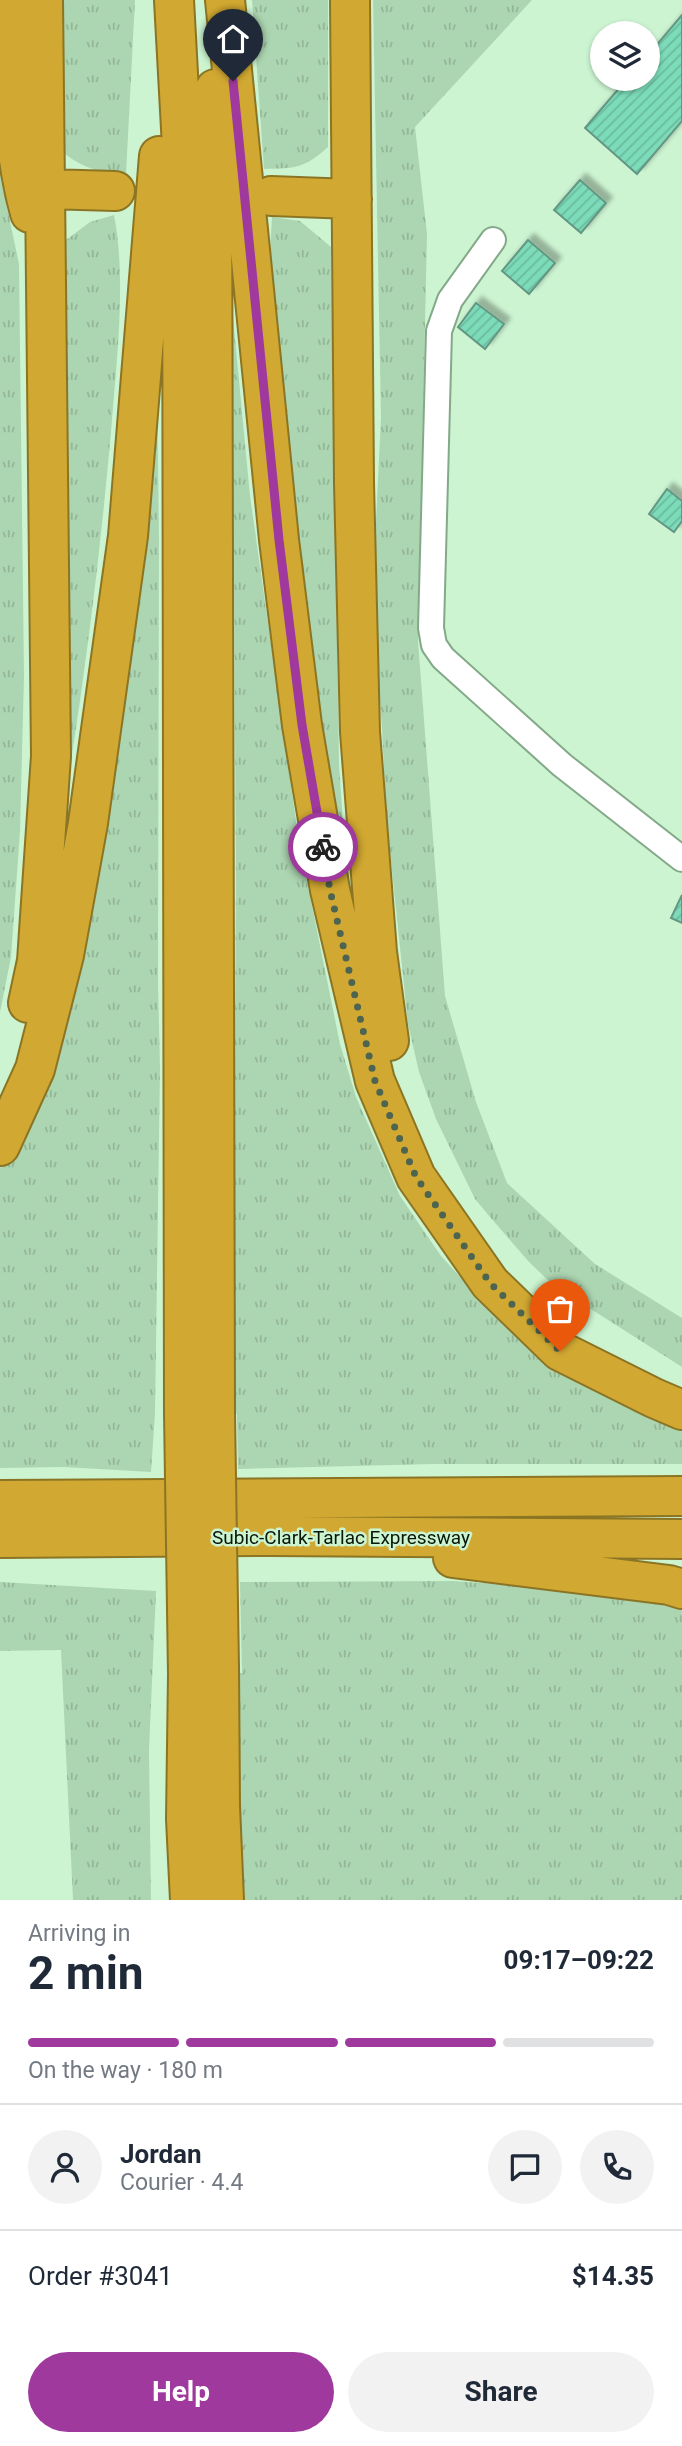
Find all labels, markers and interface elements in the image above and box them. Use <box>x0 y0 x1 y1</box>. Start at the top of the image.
pin <box>203 9 263 81</box>
icon: home <box>214 20 252 58</box>
map controls <box>590 21 660 91</box>
button: layers <box>590 21 660 91</box>
courier <box>288 812 358 882</box>
icon: bike <box>304 828 342 866</box>
pin <box>530 1279 590 1351</box>
icon: bag <box>541 1290 579 1328</box>
street label: Subic-Clark-Tarlac Expressway <box>212 1526 470 1549</box>
text: Arriving in <box>28 1920 131 1947</box>
text: 09:17–09:22 <box>504 1945 654 1975</box>
text: 2 min <box>28 1946 144 2000</box>
text: On the way · 180 m <box>28 2057 223 2084</box>
button: person <box>28 2130 102 2204</box>
button: chat <box>488 2130 562 2204</box>
button: phone <box>580 2130 654 2204</box>
text: Jordan <box>120 2139 202 2169</box>
text: Courier · 4.4 <box>120 2169 243 2196</box>
text: Order #3041 <box>28 2261 173 2291</box>
text: $14.35 <box>572 2261 654 2291</box>
button: Help <box>28 2352 334 2432</box>
button: Share <box>348 2352 654 2432</box>

